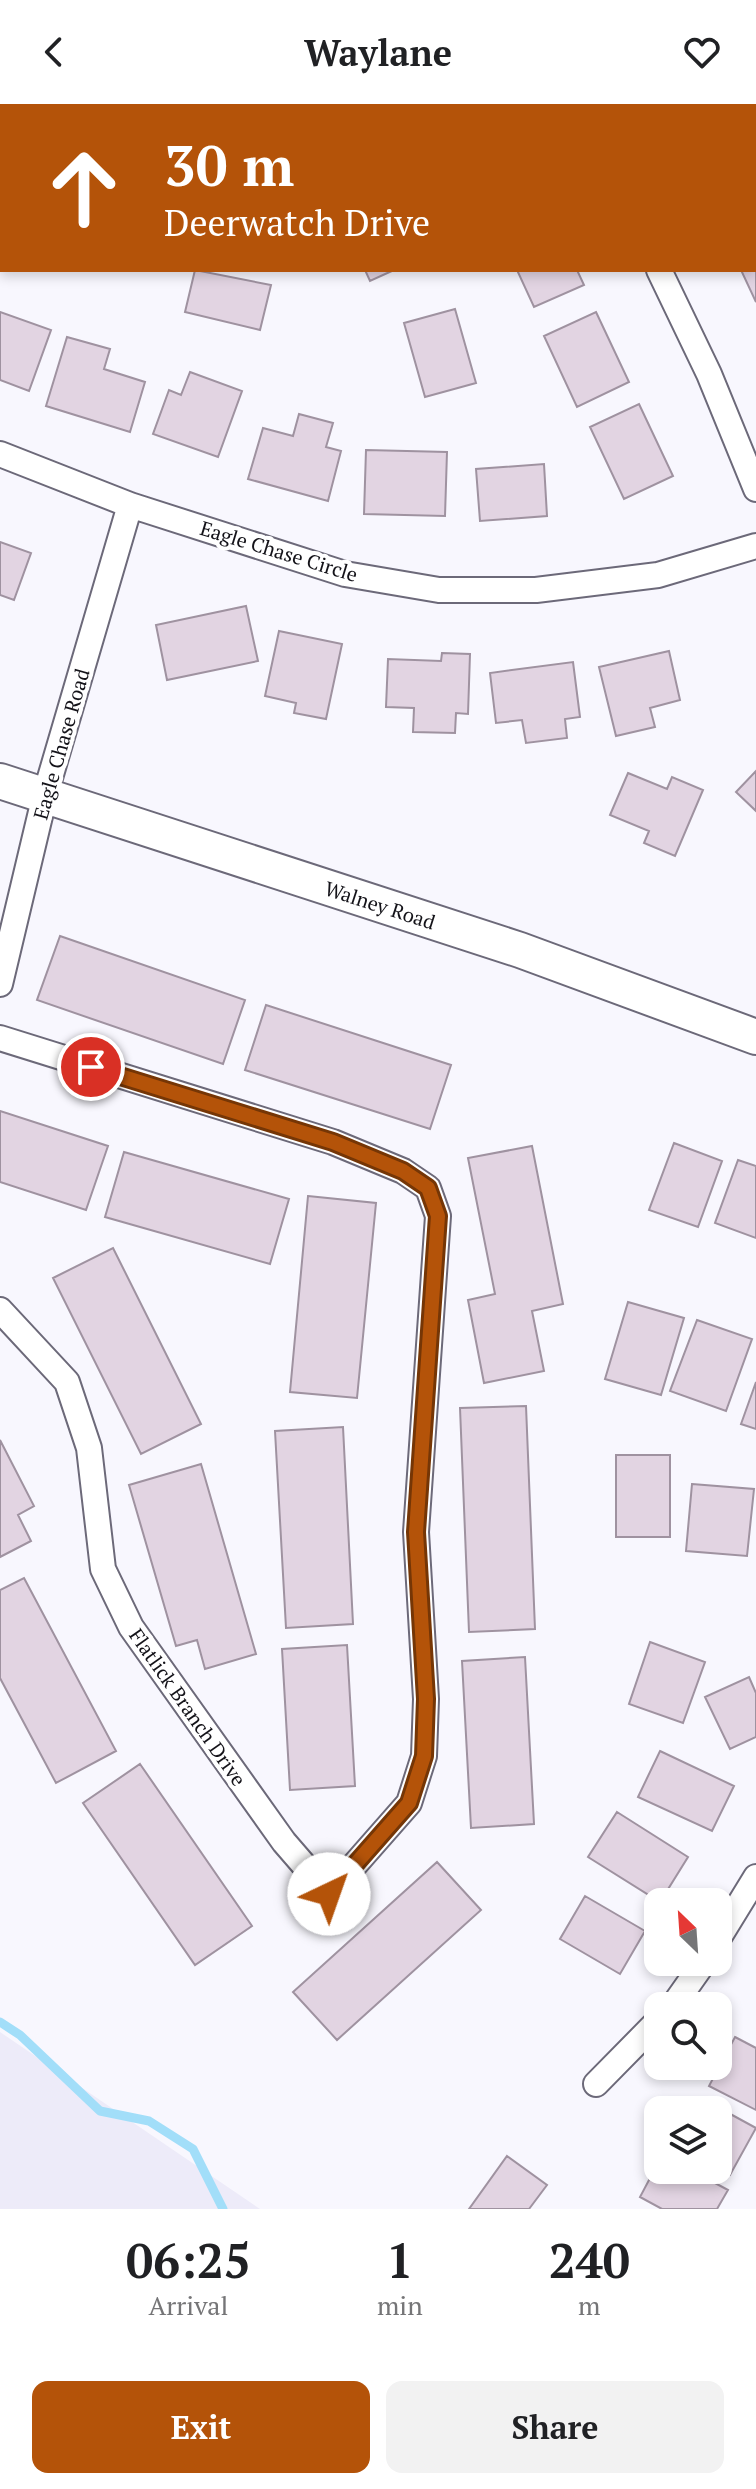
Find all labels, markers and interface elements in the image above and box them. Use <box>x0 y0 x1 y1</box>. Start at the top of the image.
text: Waylane <box>304 29 452 76</box>
icon: back <box>32 30 76 74</box>
icon: heart <box>680 30 724 74</box>
text: 30 m <box>164 128 294 202</box>
icon: ahead <box>32 136 136 240</box>
text: Deerwatch Drive <box>164 199 430 246</box>
street label: Eagle Chase Circle <box>197 514 361 588</box>
street label: Eagle Chase Road <box>27 665 95 823</box>
street label: Walney Road <box>321 874 439 936</box>
pin <box>57 1033 125 1101</box>
icon: arrive <box>69 1045 113 1089</box>
street label: Flatlick Branch Drive <box>123 1623 253 1791</box>
position arrow <box>287 1852 371 1936</box>
north arrow <box>644 1888 732 1976</box>
map controls <box>644 1888 732 2184</box>
button: search <box>644 1992 732 2080</box>
button: layers <box>644 2096 732 2184</box>
text: 06:25 <box>126 2228 251 2292</box>
text: 1 <box>386 2228 413 2292</box>
text: 240 <box>549 2228 630 2292</box>
text: Arrival <box>149 2288 228 2322</box>
text: min <box>377 2288 423 2322</box>
text: m <box>578 2288 601 2322</box>
button: Exit <box>32 2381 370 2473</box>
button: Share <box>386 2381 724 2473</box>

